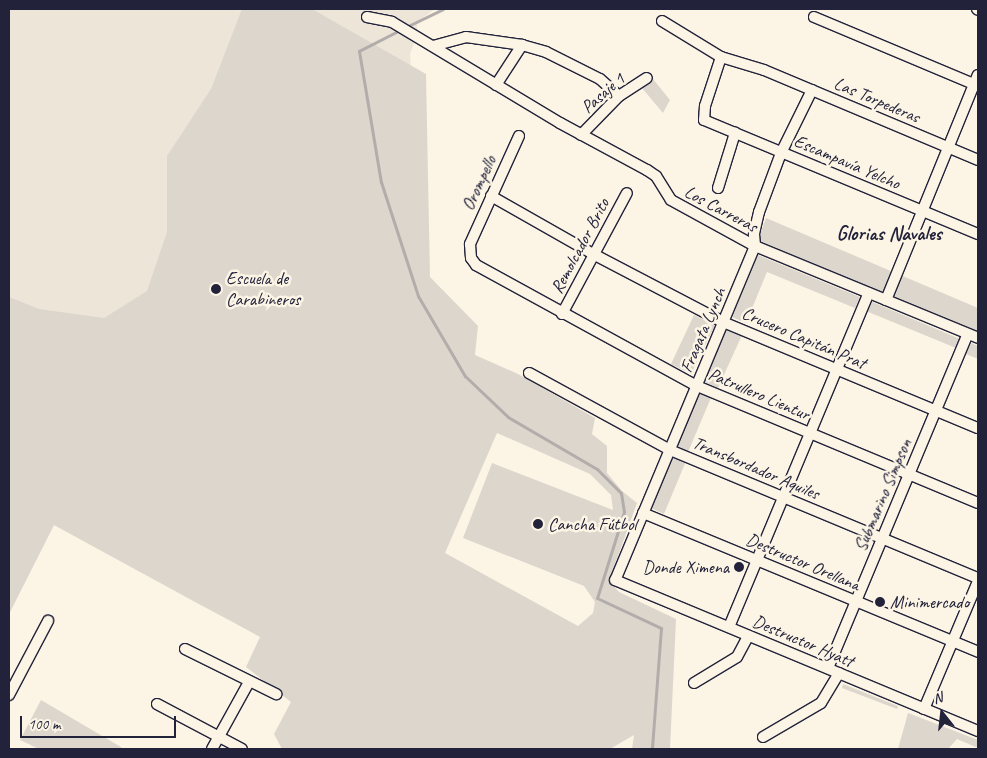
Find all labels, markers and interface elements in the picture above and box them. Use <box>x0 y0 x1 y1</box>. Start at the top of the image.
street label: Pasaje 1 <box>577 68 629 118</box>
street label: Las Torpederas <box>831 72 923 128</box>
street label: Escampavía Yelcho <box>791 130 903 194</box>
street label: Orompello <box>457 152 501 214</box>
street label: Los Carreras <box>681 181 761 237</box>
street label: Remolcador Brito <box>546 195 614 297</box>
district label: Glorias Navales <box>836 221 942 245</box>
place label: Escuela de Carabineros <box>226 268 300 310</box>
marker: Escuela de Carabineros <box>210 283 222 295</box>
street label: Fragata Lynch <box>675 284 731 376</box>
street label: Crucero Capitán Prat <box>739 302 869 374</box>
street label: Patrullero Lientur <box>705 363 813 425</box>
street label: Transbordador Aquiles <box>690 432 822 504</box>
street label: Submarino Simpson <box>850 436 916 554</box>
place label: Cancha Fútbol <box>548 513 637 535</box>
marker: Cancha Fútbol <box>532 518 544 530</box>
street label: Destructor Orellana <box>743 528 863 596</box>
place label: Donde Ximena <box>642 556 729 578</box>
marker: Donde Ximena <box>733 561 745 573</box>
place label: Minimercado <box>890 591 969 613</box>
marker: Minimercado <box>874 596 886 608</box>
street label: Destructor Hyatt <box>749 610 857 672</box>
north arrow <box>917 688 967 738</box>
text: N <box>931 689 944 707</box>
scale bar <box>22 706 179 738</box>
text: 100 m <box>28 715 60 734</box>

